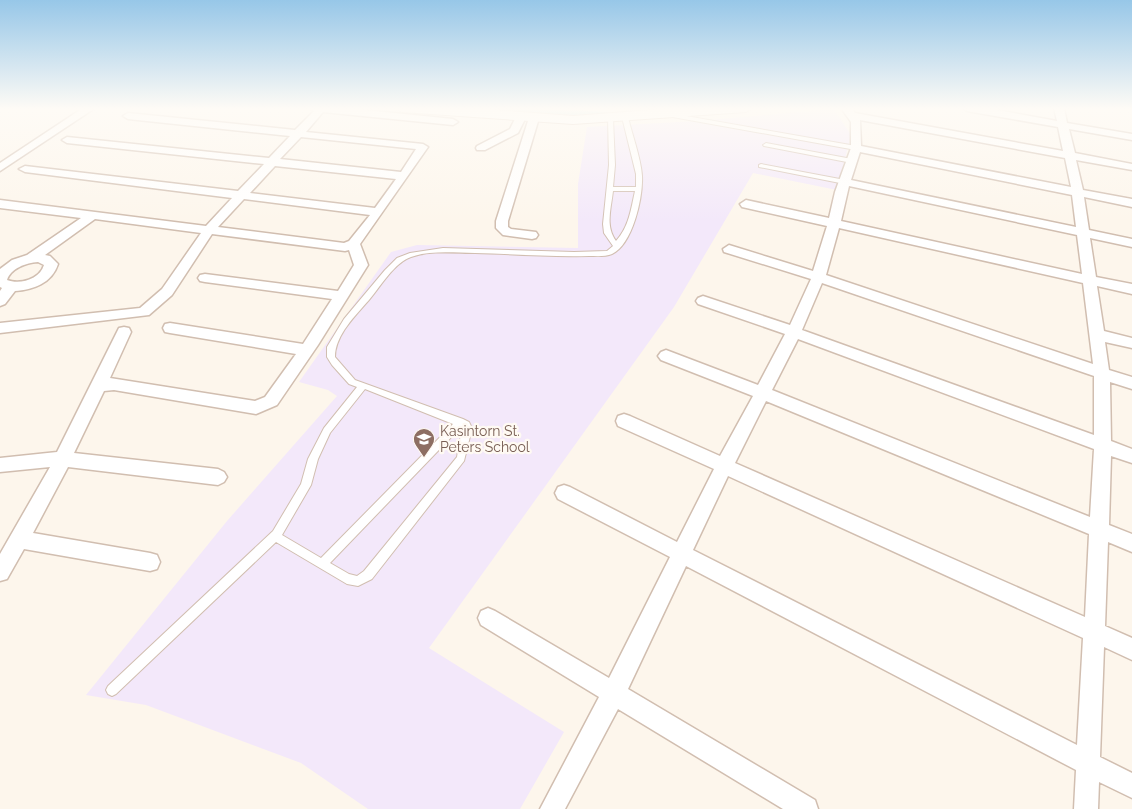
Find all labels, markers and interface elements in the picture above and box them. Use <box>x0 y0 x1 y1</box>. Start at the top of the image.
place label: Kasintorn St. Peters School <box>440 423 530 455</box>
school or university icon: Kasintorn St. Peters School <box>412 427 436 458</box>

